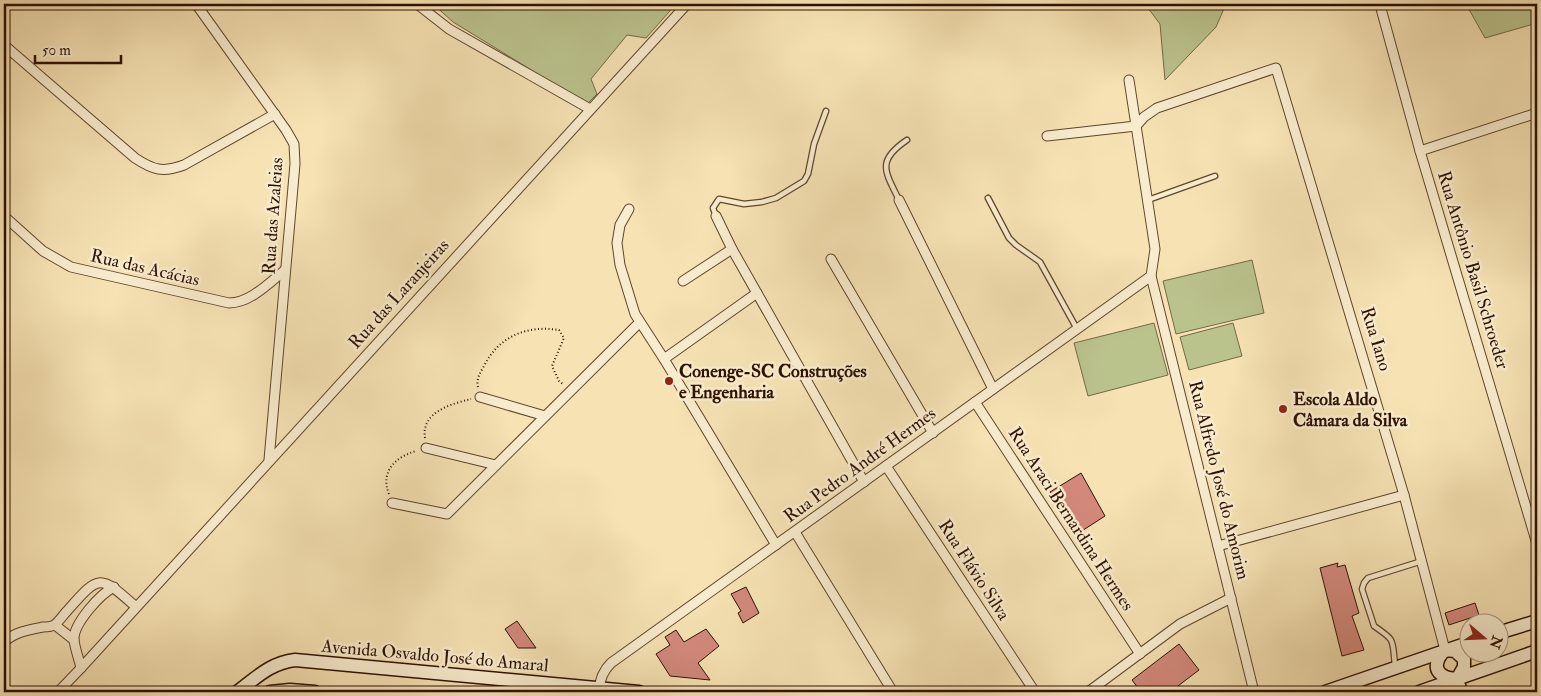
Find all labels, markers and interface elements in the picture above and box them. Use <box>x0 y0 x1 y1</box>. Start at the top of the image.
scale bar <box>35 32 121 64</box>
text: 50 m <box>42 41 71 60</box>
street label: Rua das Azaleias <box>257 157 289 275</box>
street label: Rua Antônio Basil Schroeder <box>1432 168 1514 372</box>
street label: Rua das Laranjeiras <box>344 234 454 354</box>
street label: Rua das Acácias <box>88 244 202 292</box>
street label: Rua Iano <box>1355 304 1397 374</box>
place label: Conenge-SC Construções e Engenharia <box>679 360 867 404</box>
marker: Conenge-SC Construções e Engenharia <box>663 375 675 387</box>
street label: Rua Alfredo José do Amorim <box>1183 378 1255 582</box>
place label: Escola Aldo Câmara da Silva <box>1293 388 1408 432</box>
street label: Rua Pedro André Hermes <box>779 402 941 528</box>
marker: Escola Aldo Câmara da Silva <box>1277 403 1289 415</box>
street label: Rua Araci Bernardina Hermes <box>1003 423 1139 615</box>
street label: Rua Flávio Silva <box>933 515 1015 625</box>
north arrow <box>1458 614 1508 664</box>
text: N <box>1486 632 1506 651</box>
street label: Avenida Osvaldo José do Amaral <box>320 635 550 677</box>

